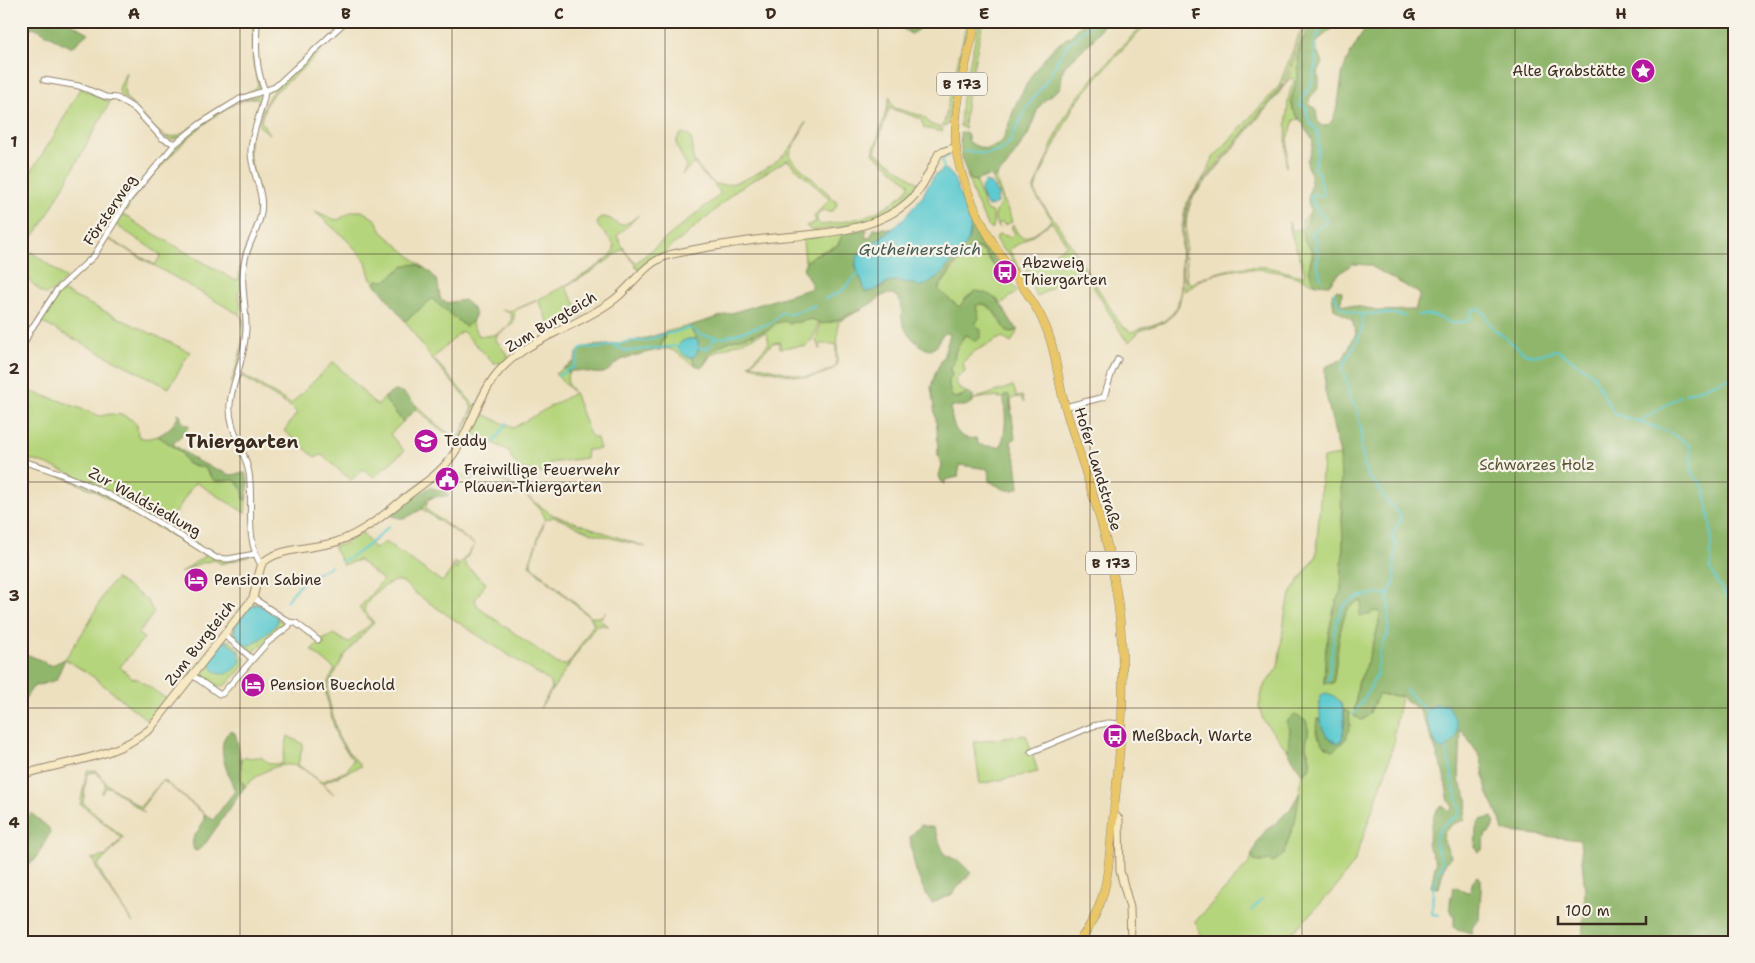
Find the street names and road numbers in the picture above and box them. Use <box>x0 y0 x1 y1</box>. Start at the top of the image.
road number: B 173 <box>937 72 987 96</box>
street label: Försterweg <box>79 170 141 250</box>
street label: Zum Burgteich <box>502 287 600 357</box>
street label: Hofer Landstraße <box>1070 405 1126 533</box>
street label: Zur Waldsiedlung <box>85 463 205 541</box>
road number: B 173 <box>1086 552 1136 574</box>
street label: Zum Burgteich <box>160 596 240 690</box>

